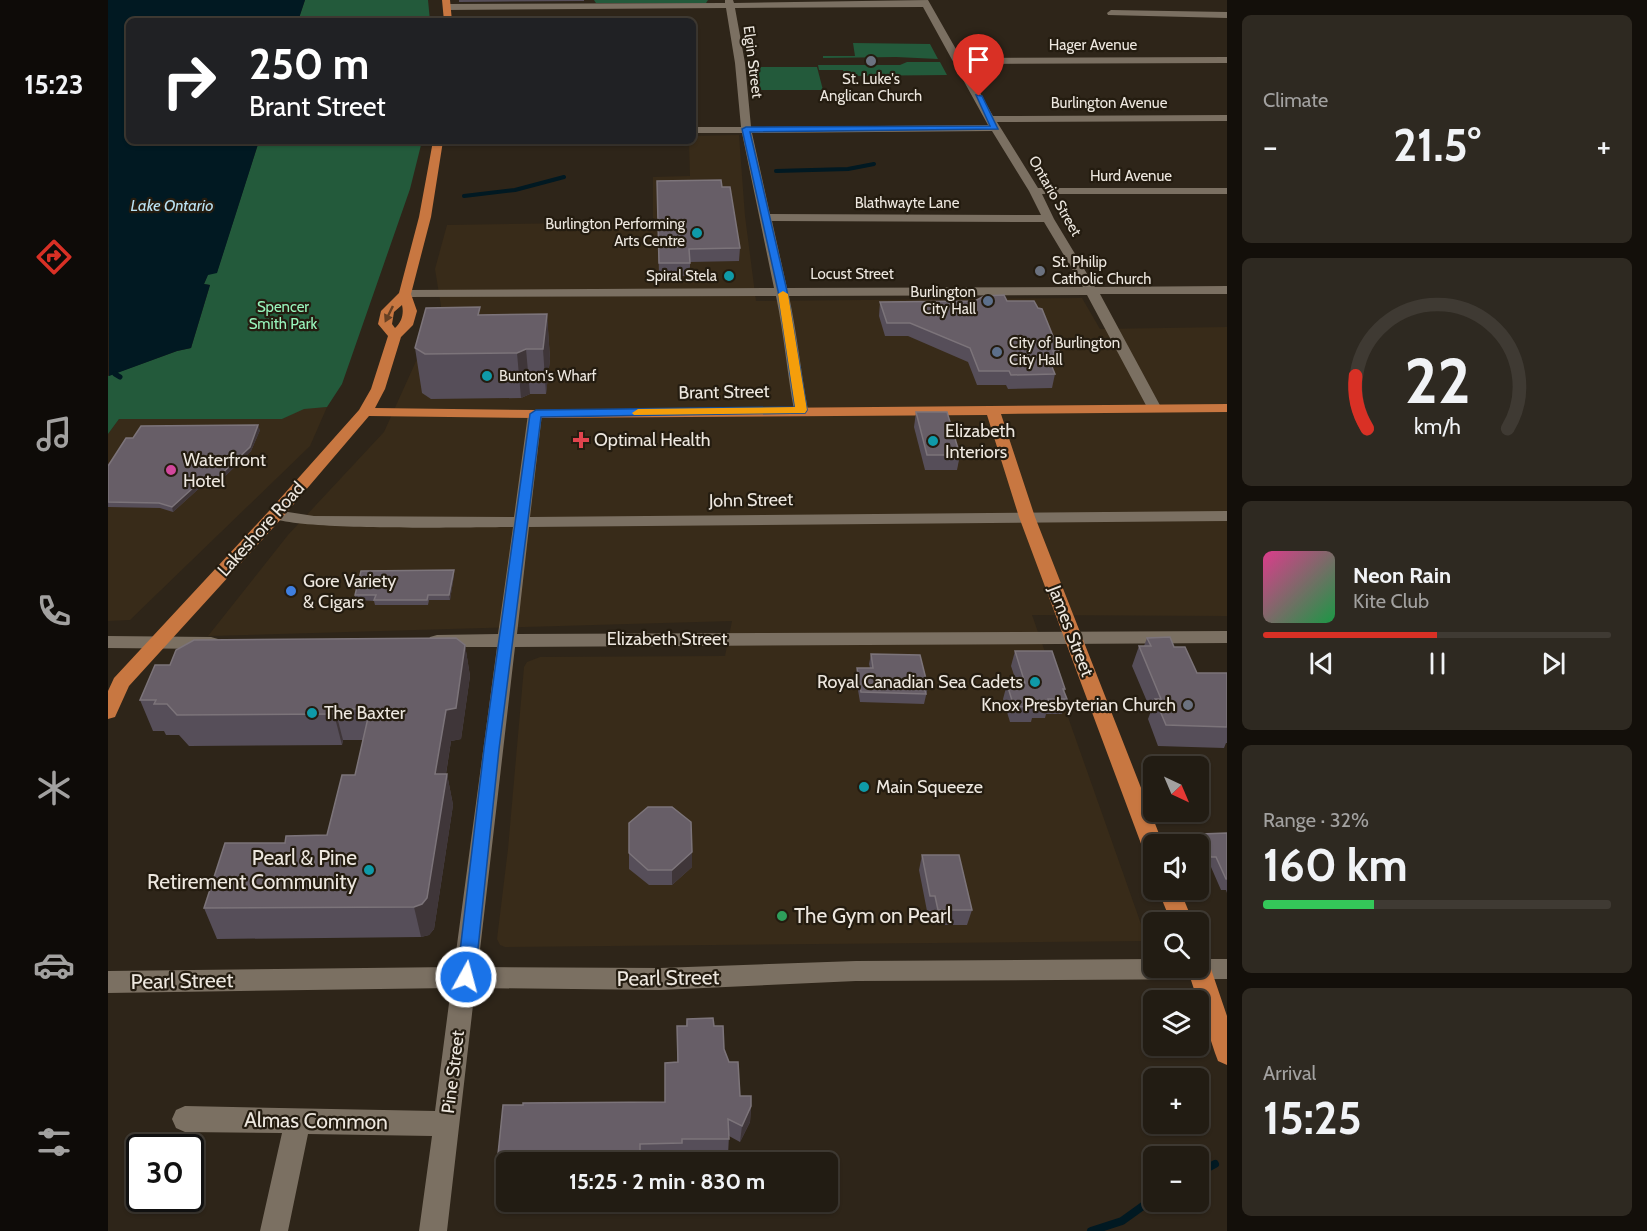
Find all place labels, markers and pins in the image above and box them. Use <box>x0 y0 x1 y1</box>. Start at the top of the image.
pin <box>953 34 1004 96</box>
marker: St. Luke's Anglican Church <box>864 54 878 68</box>
place label: St. Luke's Anglican Church <box>820 70 922 105</box>
place label: Burlington Performing Arts Centre <box>545 215 686 250</box>
marker: Burlington Performing Arts Centre <box>690 226 704 240</box>
place label: St. Philip Catholic Church <box>1052 253 1151 288</box>
marker: St. Philip Catholic Church <box>1033 264 1047 278</box>
place label: Spiral Stela <box>646 267 718 285</box>
marker: Spiral Stela <box>722 269 736 283</box>
place label: Burlington City Hall <box>910 283 976 318</box>
marker: Burlington City Hall <box>981 294 995 308</box>
place label: City of Burlington City Hall <box>1009 334 1120 369</box>
marker: City of Burlington City Hall <box>990 345 1004 359</box>
place label: Bunton's Wharf <box>499 367 597 385</box>
marker: Bunton's Wharf <box>480 369 494 383</box>
place label: Elizabeth Interiors <box>945 420 1015 463</box>
place label: Optimal Health <box>594 429 711 451</box>
marker: Optimal Health <box>572 431 590 449</box>
marker: Elizabeth Interiors <box>926 434 940 448</box>
place label: Waterfront Hotel <box>183 449 266 492</box>
marker: Waterfront Hotel <box>164 463 178 477</box>
place label: Gore Variety & Cigars <box>303 570 396 613</box>
marker: Gore Variety & Cigars <box>284 584 298 598</box>
place label: Royal Canadian Sea Cadets <box>817 671 1023 693</box>
marker: Royal Canadian Sea Cadets <box>1028 675 1042 689</box>
place label: Knox Presbyterian Church <box>981 694 1176 716</box>
marker: Knox Presbyterian Church <box>1181 698 1195 712</box>
place label: The Baxter <box>324 702 406 724</box>
marker: The Baxter <box>305 706 319 720</box>
place label: Main Squeeze <box>876 776 983 798</box>
marker: Main Squeeze <box>857 780 871 794</box>
place label: Pearl & Pine Retirement Community <box>147 845 357 894</box>
marker: Pearl & Pine Retirement Community <box>362 863 376 877</box>
place label: The Gym on Pearl <box>794 903 952 928</box>
marker: The Gym on Pearl <box>775 909 789 923</box>

